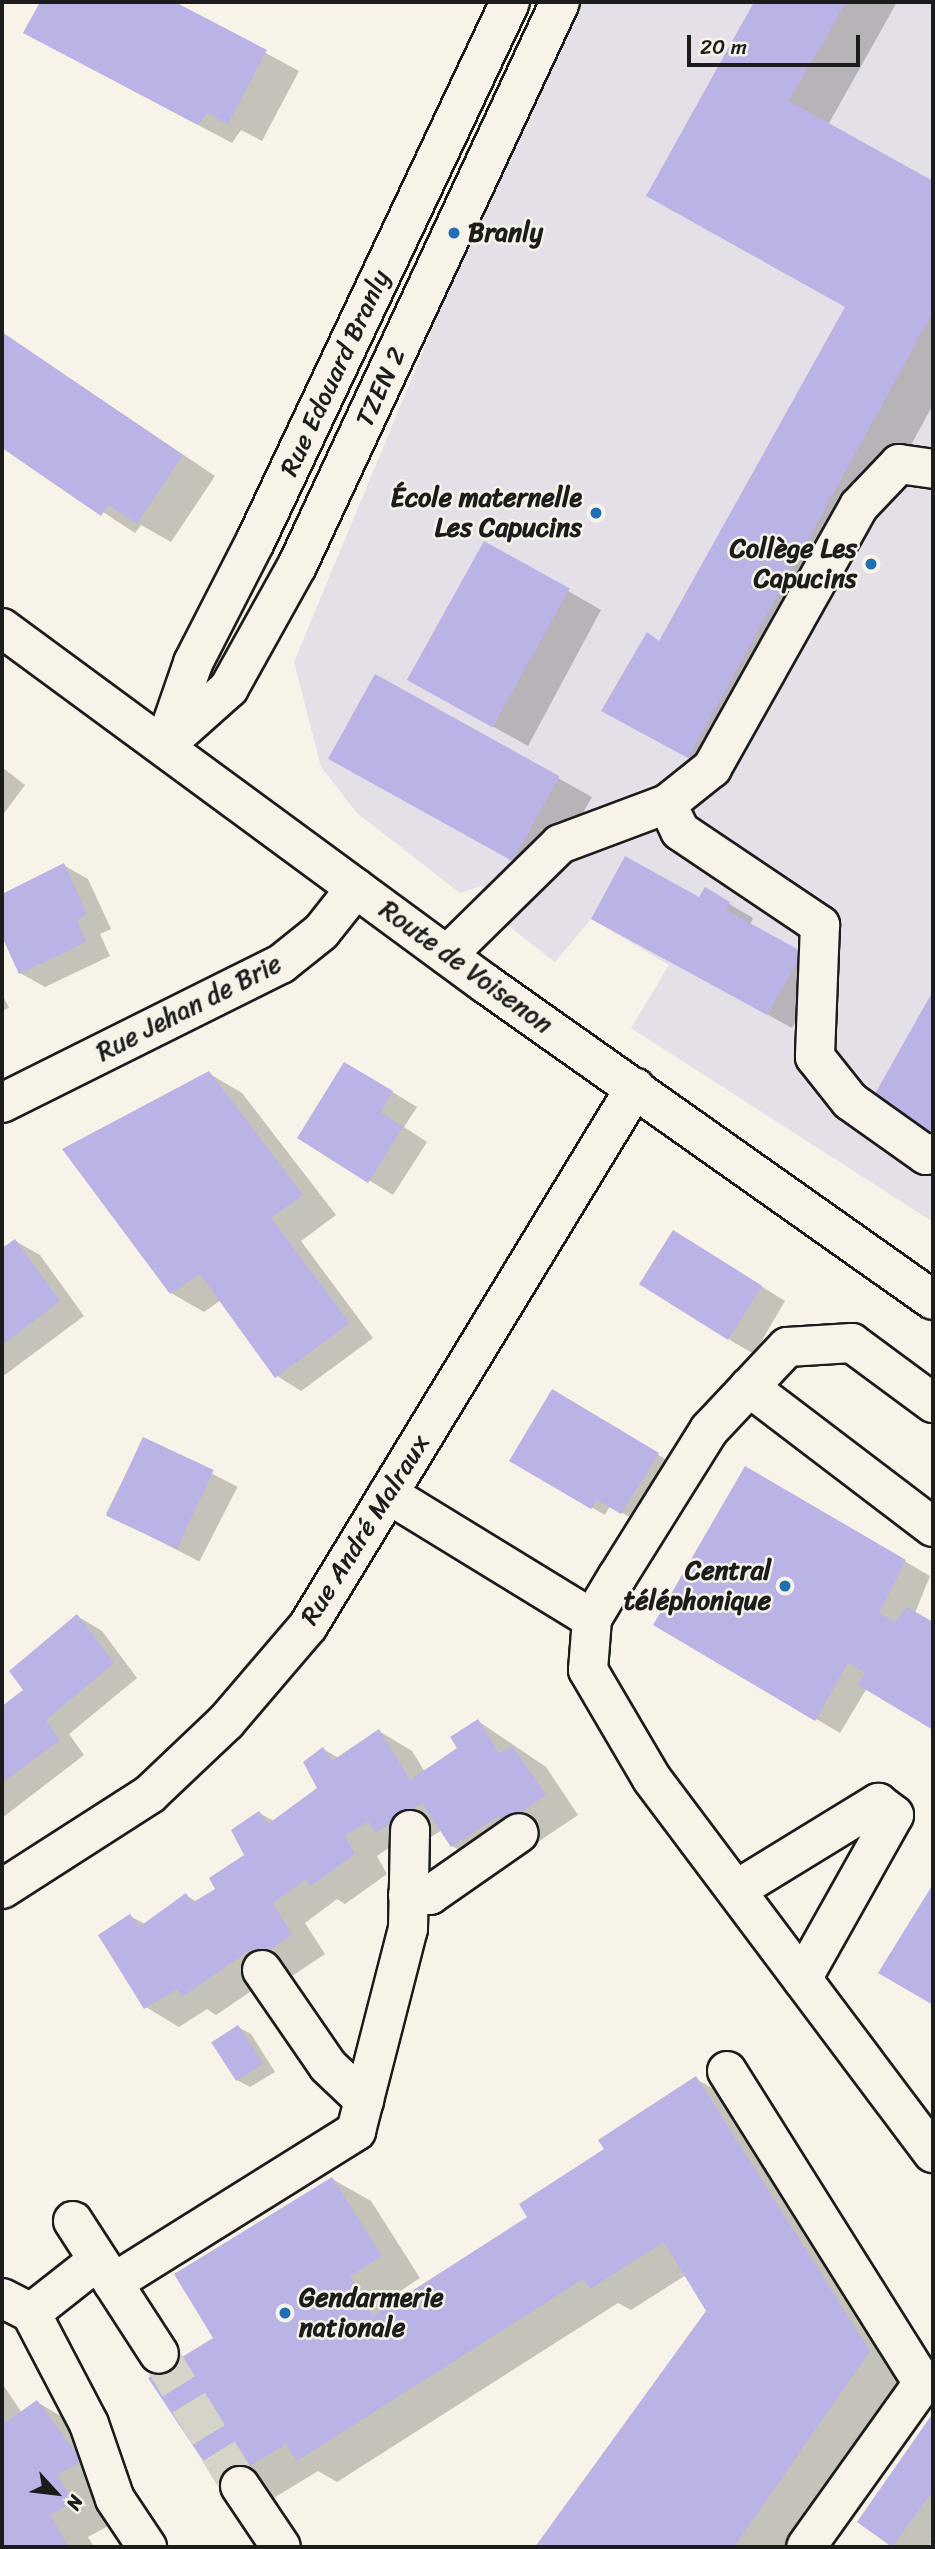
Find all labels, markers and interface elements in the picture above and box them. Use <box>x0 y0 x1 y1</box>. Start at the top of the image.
scale bar <box>690 21 863 65</box>
text: 20 m <box>700 28 747 66</box>
place label: Branly <box>468 217 543 249</box>
marker: Branly <box>446 225 462 241</box>
street label: Rue Edouard Branly <box>273 265 397 481</box>
street label: TZEN 2 <box>349 342 413 432</box>
place label: École maternelle Les Capucins <box>391 482 582 544</box>
marker: École maternelle Les Capucins <box>588 505 604 521</box>
place label: Collège Les Capucins <box>729 533 857 594</box>
marker: Collège Les Capucins <box>863 556 879 572</box>
street label: Route de Voisenon <box>373 894 559 1040</box>
street label: Rue Jehan de Brie <box>91 948 287 1068</box>
street label: Rue André Malraux <box>294 1429 436 1631</box>
place label: Central téléphonique <box>624 1555 771 1616</box>
marker: Central téléphonique <box>777 1578 793 1594</box>
place label: Gendarmerie nationale <box>299 2282 444 2344</box>
marker: Gendarmerie nationale <box>277 2305 293 2321</box>
north arrow <box>21 2458 91 2528</box>
text: N <box>57 2489 93 2516</box>

